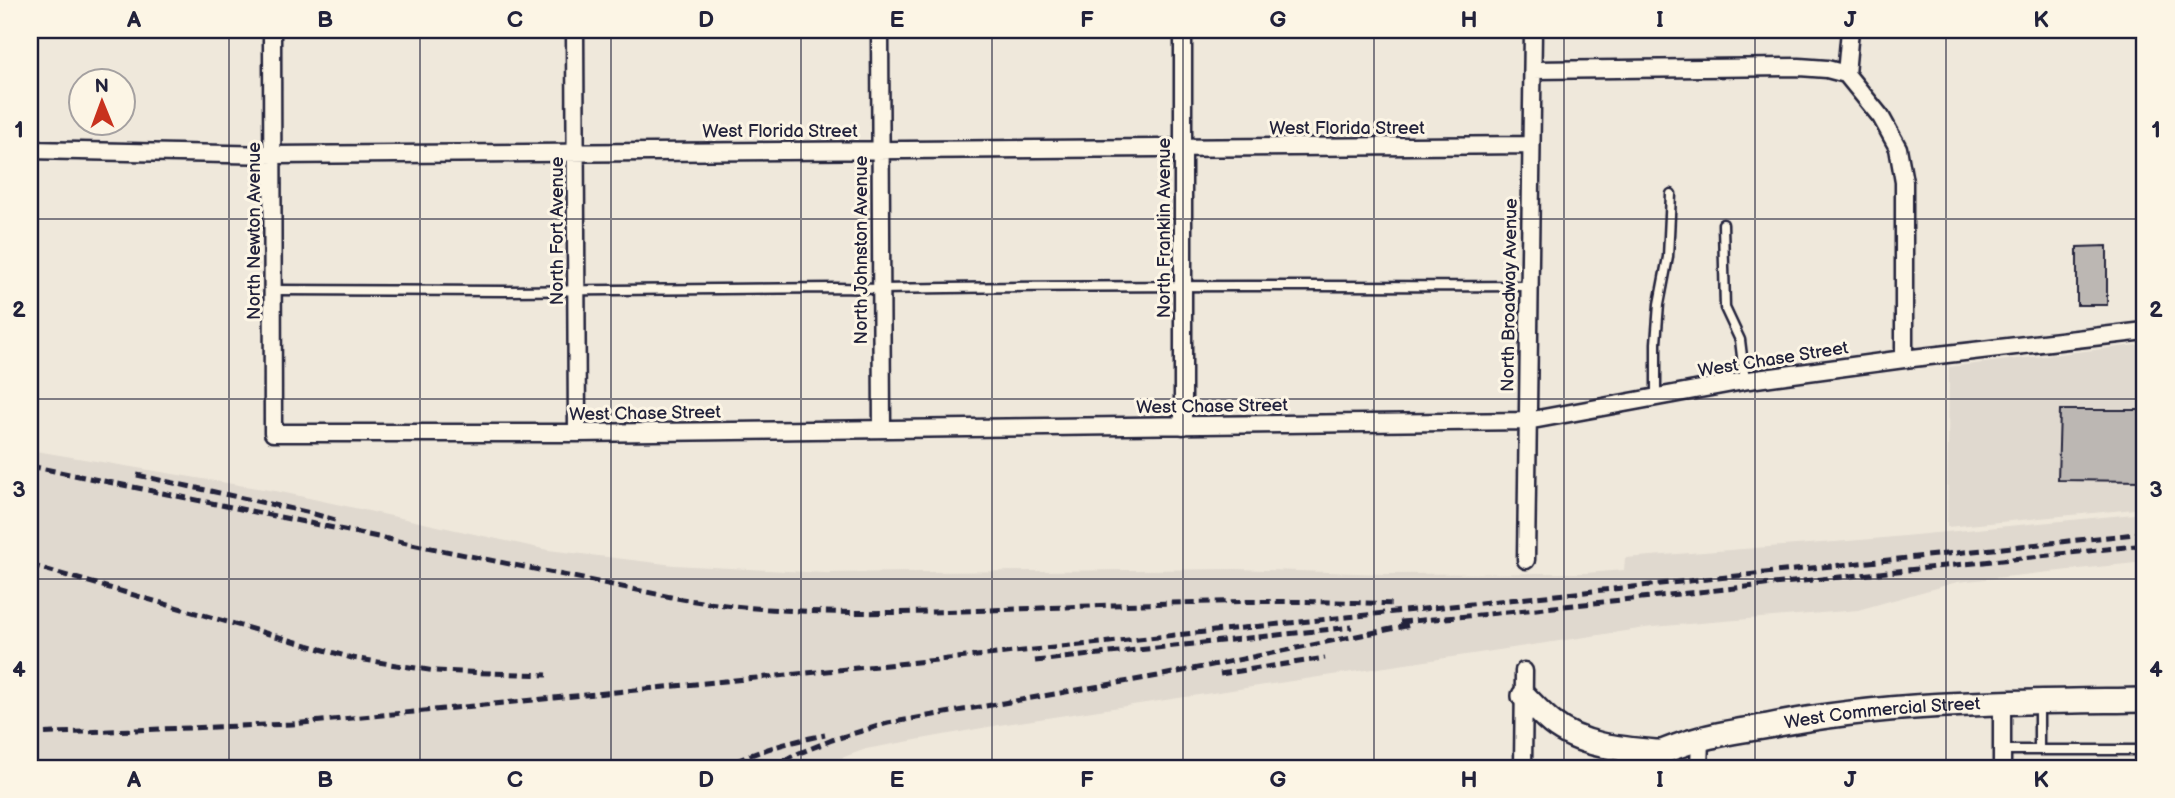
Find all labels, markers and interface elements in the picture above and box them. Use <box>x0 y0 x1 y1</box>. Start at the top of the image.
text: A <box>126 6 142 34</box>
text: B <box>317 6 333 34</box>
text: C <box>507 6 523 34</box>
text: D <box>698 6 714 34</box>
text: E <box>890 6 905 34</box>
text: F <box>1080 6 1094 34</box>
text: G <box>1270 6 1287 34</box>
text: H <box>1460 6 1478 34</box>
text: I <box>1656 6 1664 34</box>
text: J <box>1844 6 1857 34</box>
text: K <box>2033 6 2049 34</box>
north arrow <box>66 66 136 136</box>
text: N <box>94 75 109 98</box>
text: 1 <box>14 116 24 144</box>
text: 1 <box>2151 116 2161 144</box>
street label: West Florida Street <box>1269 118 1425 139</box>
street label: West Florida Street <box>702 121 858 142</box>
street label: North Franklin Avenue <box>1154 137 1175 318</box>
street label: North Newton Avenue <box>244 142 265 320</box>
street label: North Johnston Avenue <box>851 155 872 344</box>
street label: North Fort Avenue <box>547 156 568 305</box>
street label: North Broadway Avenue <box>1497 198 1522 392</box>
text: 2 <box>12 296 26 324</box>
text: 2 <box>2149 296 2163 324</box>
street label: West Chase Street <box>1696 337 1850 382</box>
street label: West Chase Street <box>1136 395 1289 418</box>
street label: West Chase Street <box>569 402 722 425</box>
text: 3 <box>12 476 26 504</box>
text: 3 <box>2149 476 2163 504</box>
text: 4 <box>12 656 26 684</box>
text: 4 <box>2149 656 2163 684</box>
street label: West Commercial Street <box>1783 693 1981 734</box>
text: A <box>126 766 142 794</box>
text: B <box>317 766 333 794</box>
text: C <box>507 766 523 794</box>
text: D <box>698 766 714 794</box>
text: E <box>890 766 905 794</box>
text: F <box>1080 766 1094 794</box>
text: G <box>1270 766 1287 794</box>
text: H <box>1460 766 1478 794</box>
text: I <box>1656 766 1664 794</box>
text: J <box>1844 766 1857 794</box>
text: K <box>2033 766 2049 794</box>

